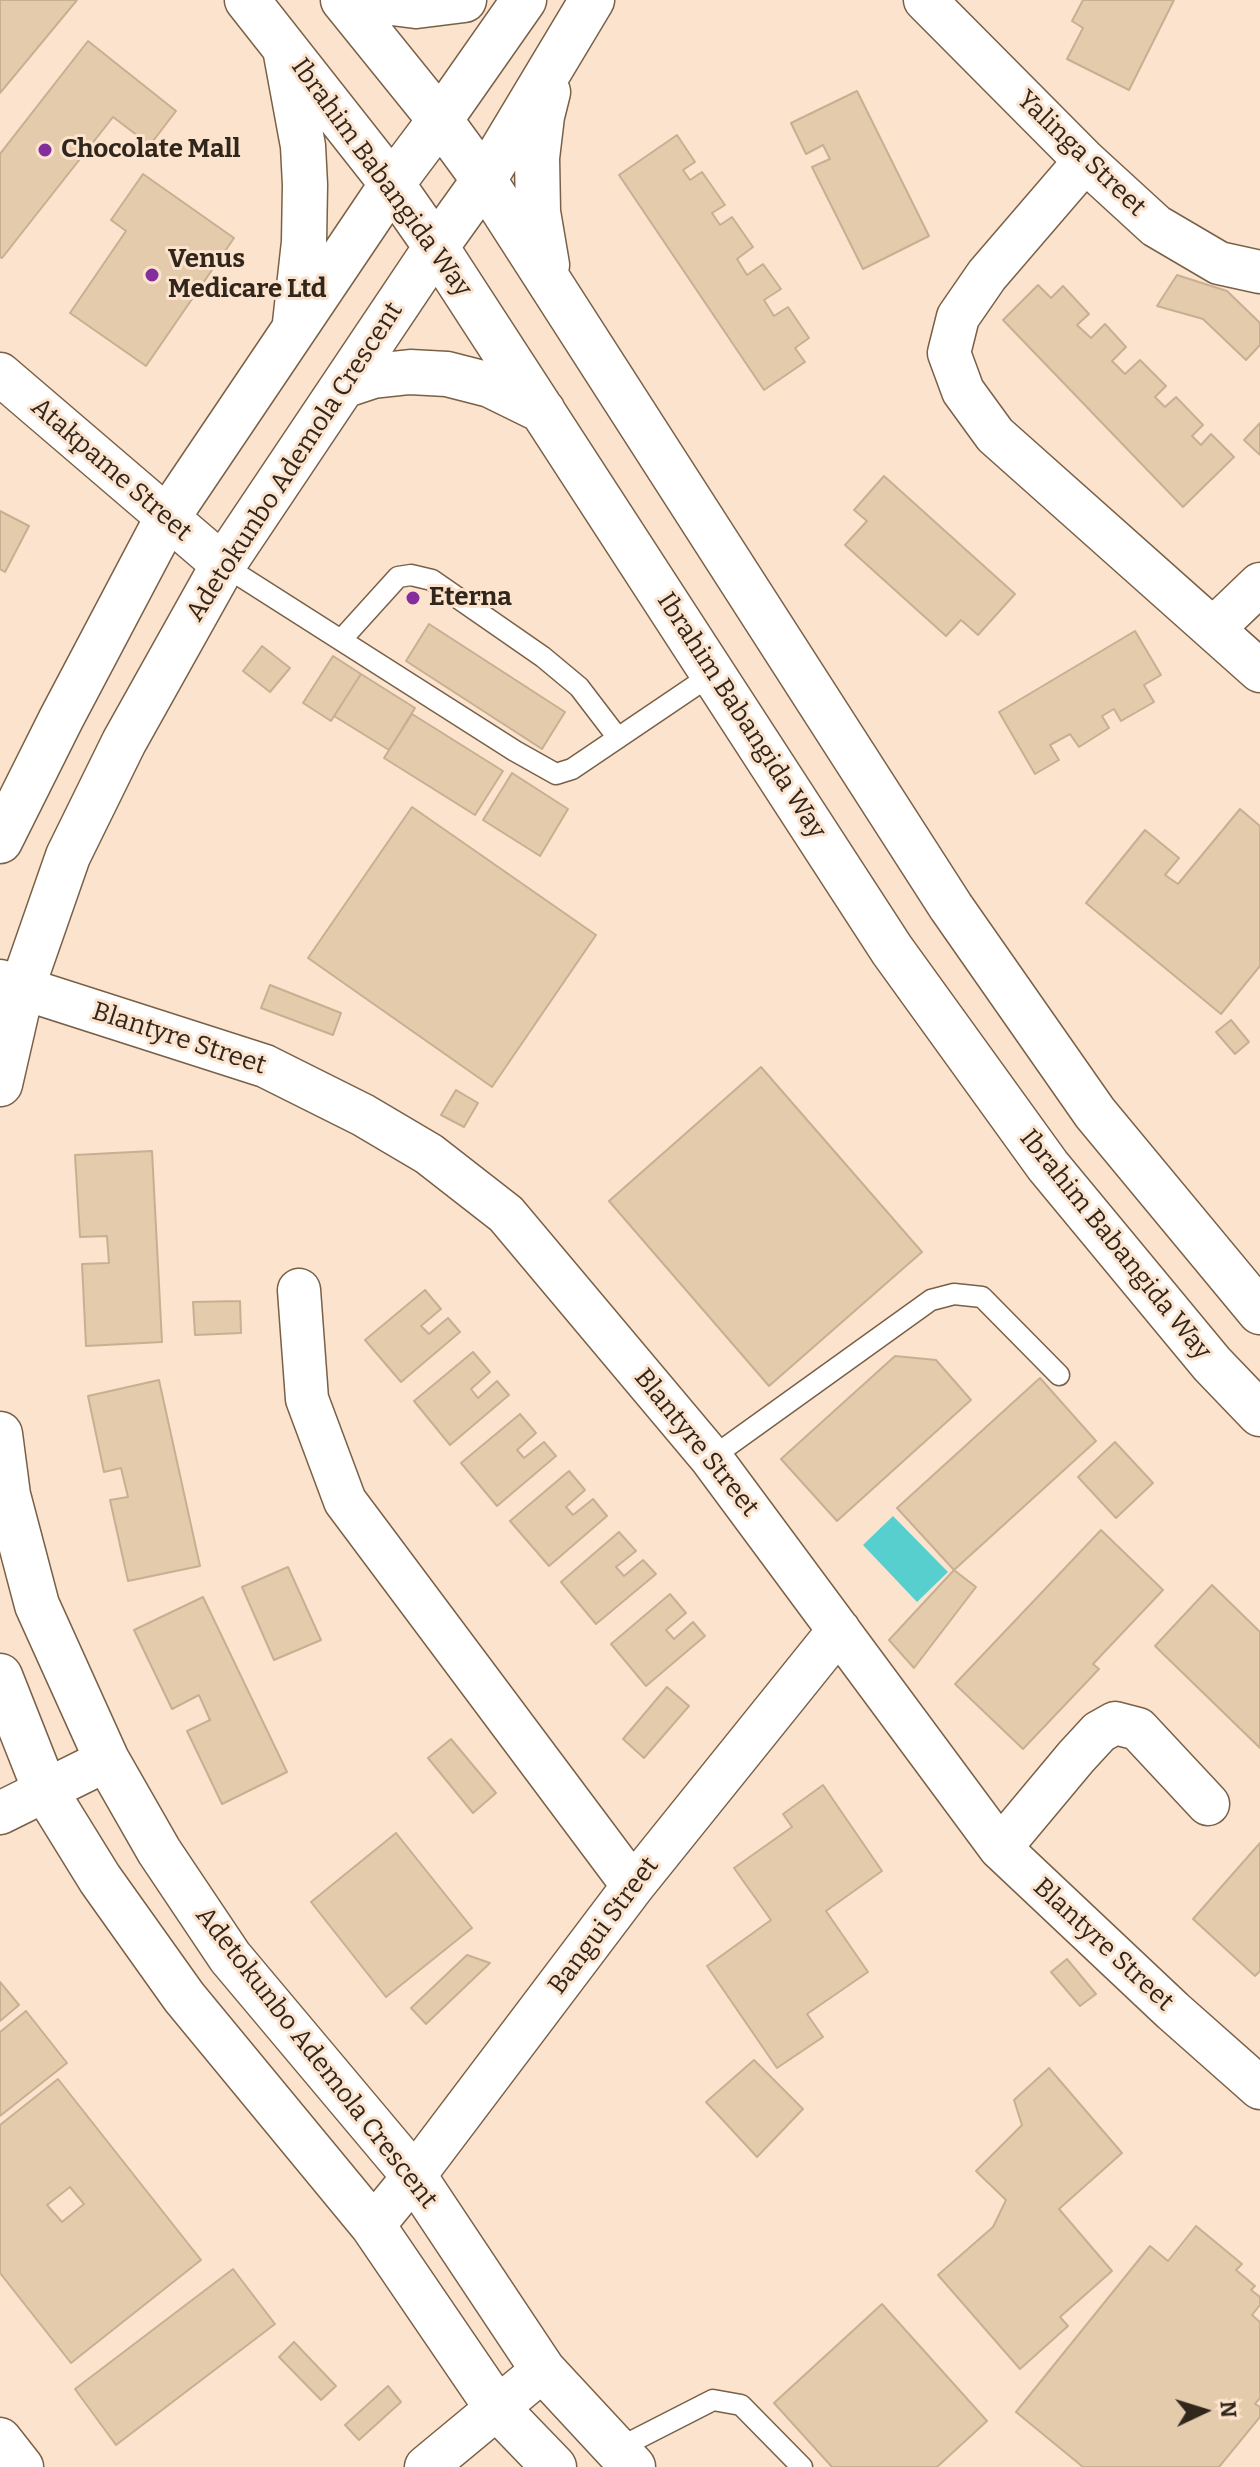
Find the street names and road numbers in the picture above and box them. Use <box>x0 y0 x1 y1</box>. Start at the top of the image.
street label: Ibrahim Babangida Way <box>284 53 478 303</box>
street label: Yalinga Street <box>1010 85 1152 223</box>
street label: Adetokunbo Ademola Crescent <box>180 297 410 627</box>
street label: Atakpame Street <box>24 392 198 548</box>
street label: Ibrahim Babangida Way <box>650 587 832 845</box>
street label: Blantyre Street <box>88 996 270 1082</box>
street label: Ibrahim Babangida Way <box>1013 1124 1217 1366</box>
street label: Blantyre Street <box>627 1363 765 1523</box>
street label: Bangui Street <box>542 1851 666 2001</box>
street label: Blantyre Street <box>1026 1872 1180 2018</box>
street label: Adetokunbo Ademola Crescent <box>189 1901 443 2215</box>

